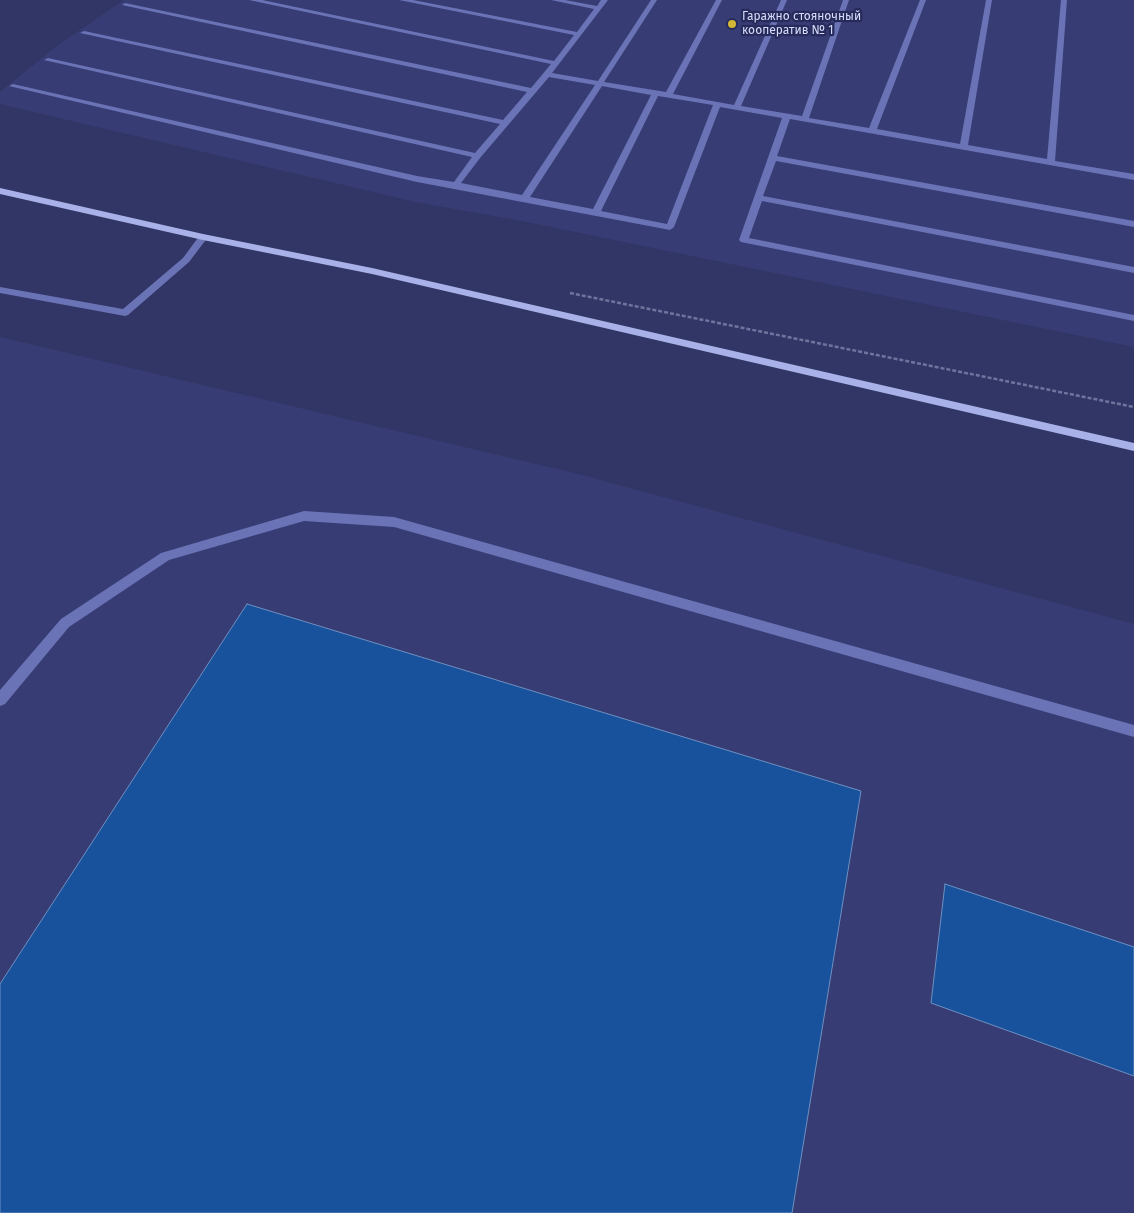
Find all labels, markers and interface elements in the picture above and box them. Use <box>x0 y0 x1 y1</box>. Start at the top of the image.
place label: Гаражно стояночный кооператив № 1 <box>742 10 861 38</box>
marker: Гаражно стояночный кооператив № 1 <box>726 18 738 30</box>

